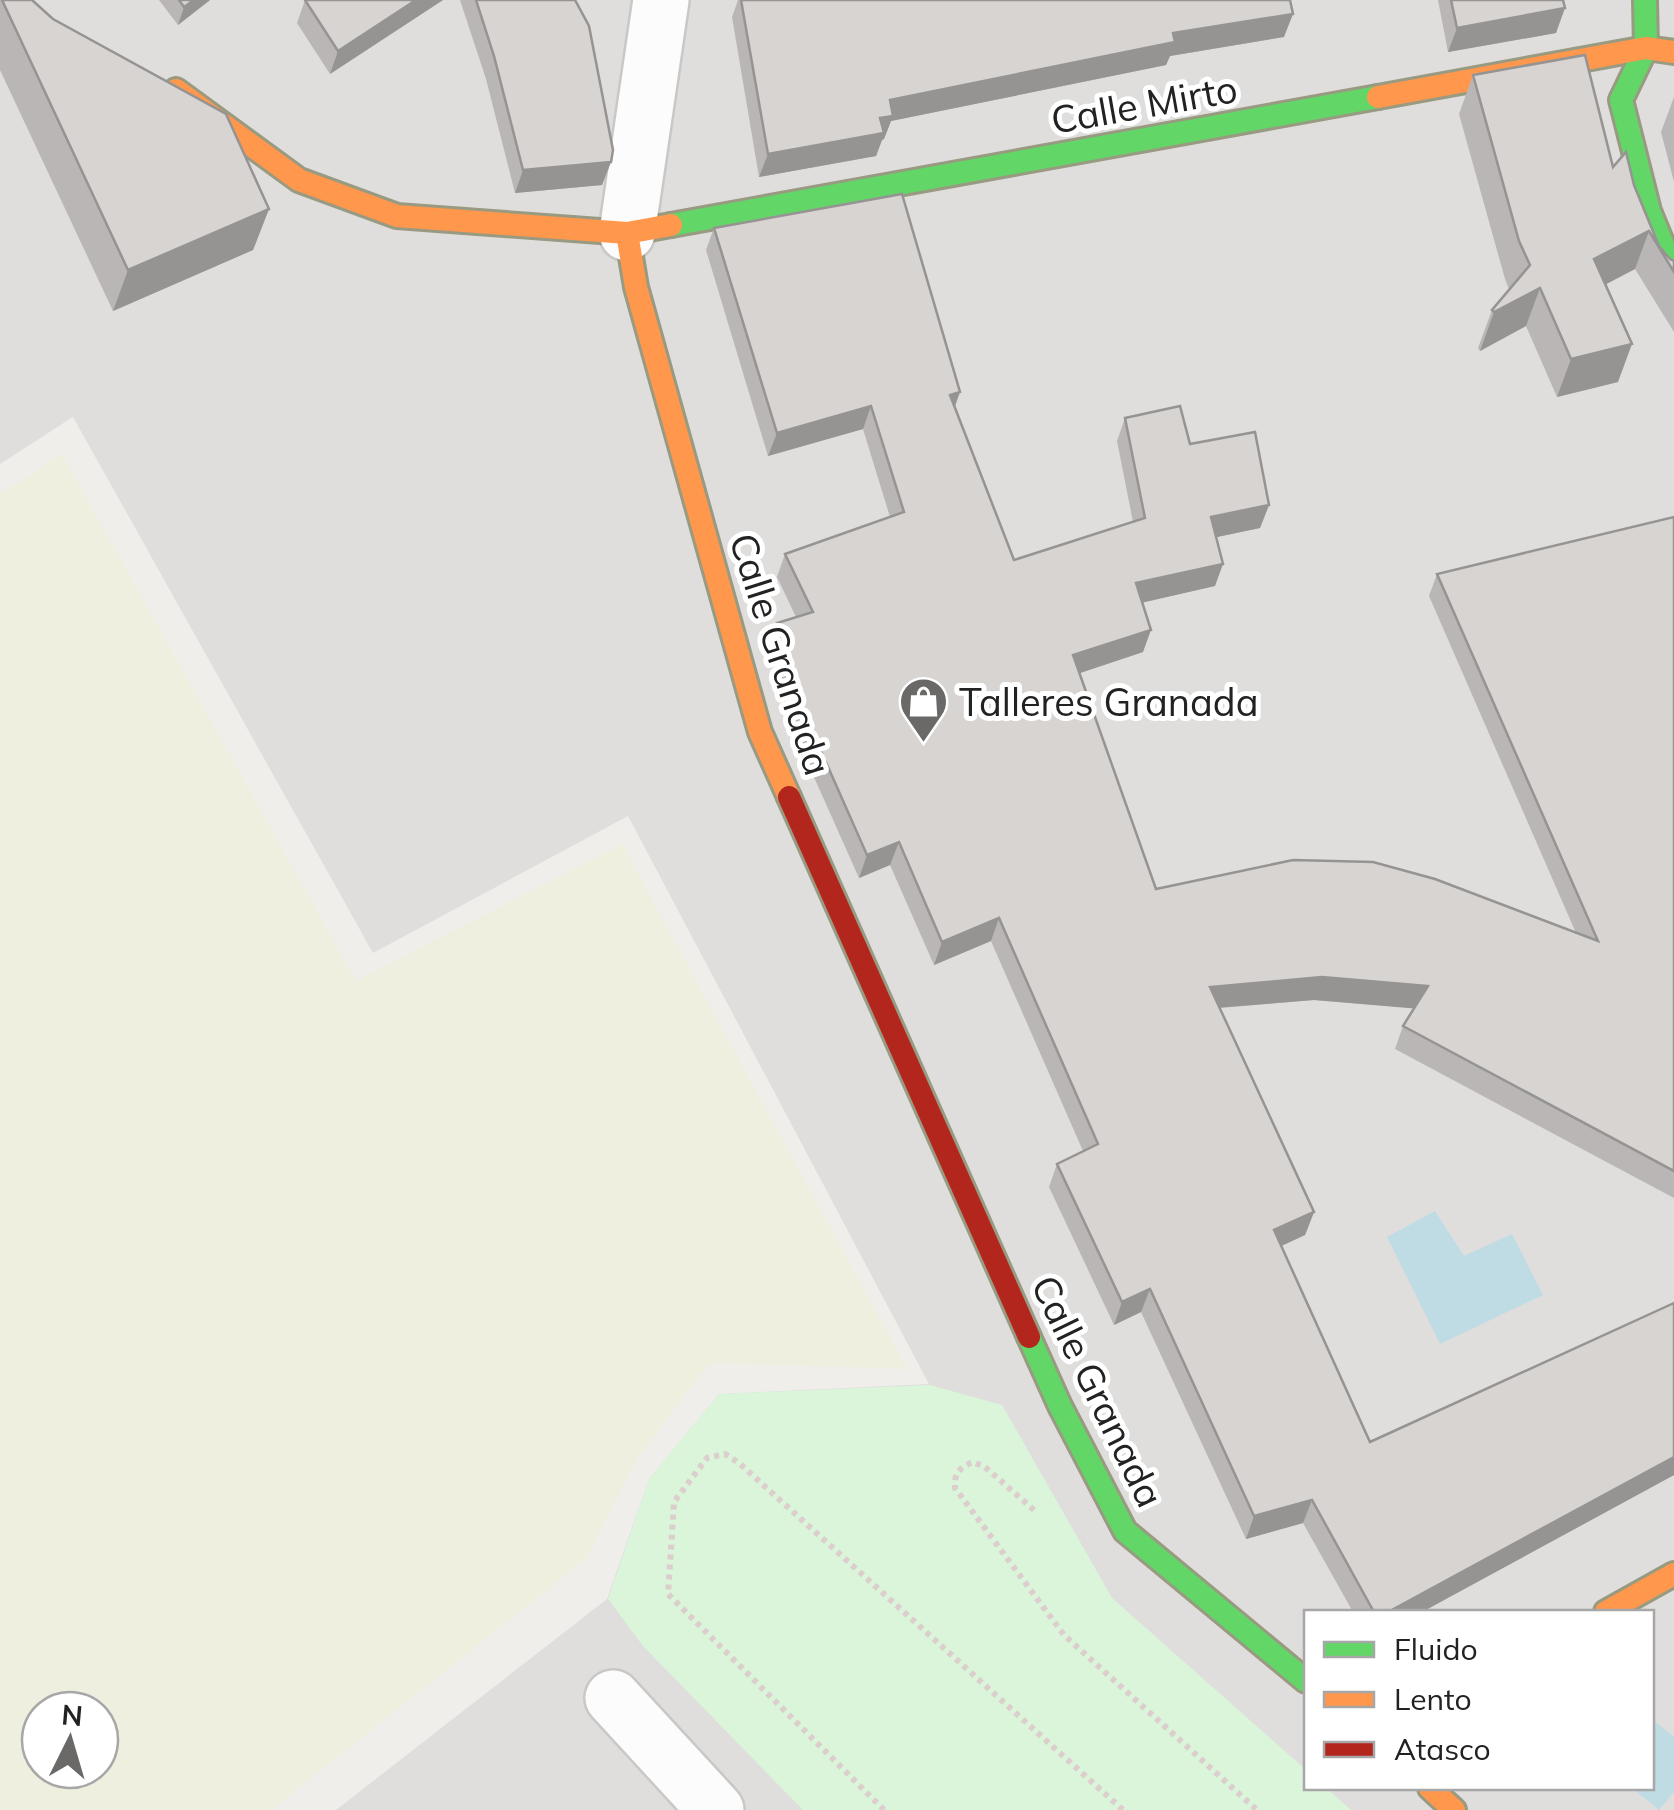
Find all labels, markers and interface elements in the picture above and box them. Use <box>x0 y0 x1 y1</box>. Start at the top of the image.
street label: Calle Mirto <box>1047 64 1241 144</box>
street label: Calle Granada <box>719 527 843 781</box>
shop icon: Talleres Granada <box>898 676 950 744</box>
place label: Talleres Granada <box>959 678 1258 726</box>
street label: Calle Granada <box>1021 1267 1175 1515</box>
legend <box>1304 1610 1654 1790</box>
text: Fluido <box>1394 1630 1478 1668</box>
text: Lento <box>1394 1680 1472 1718</box>
north arrow <box>20 1690 120 1790</box>
text: N <box>60 1696 84 1733</box>
text: Atasco <box>1394 1730 1491 1768</box>

